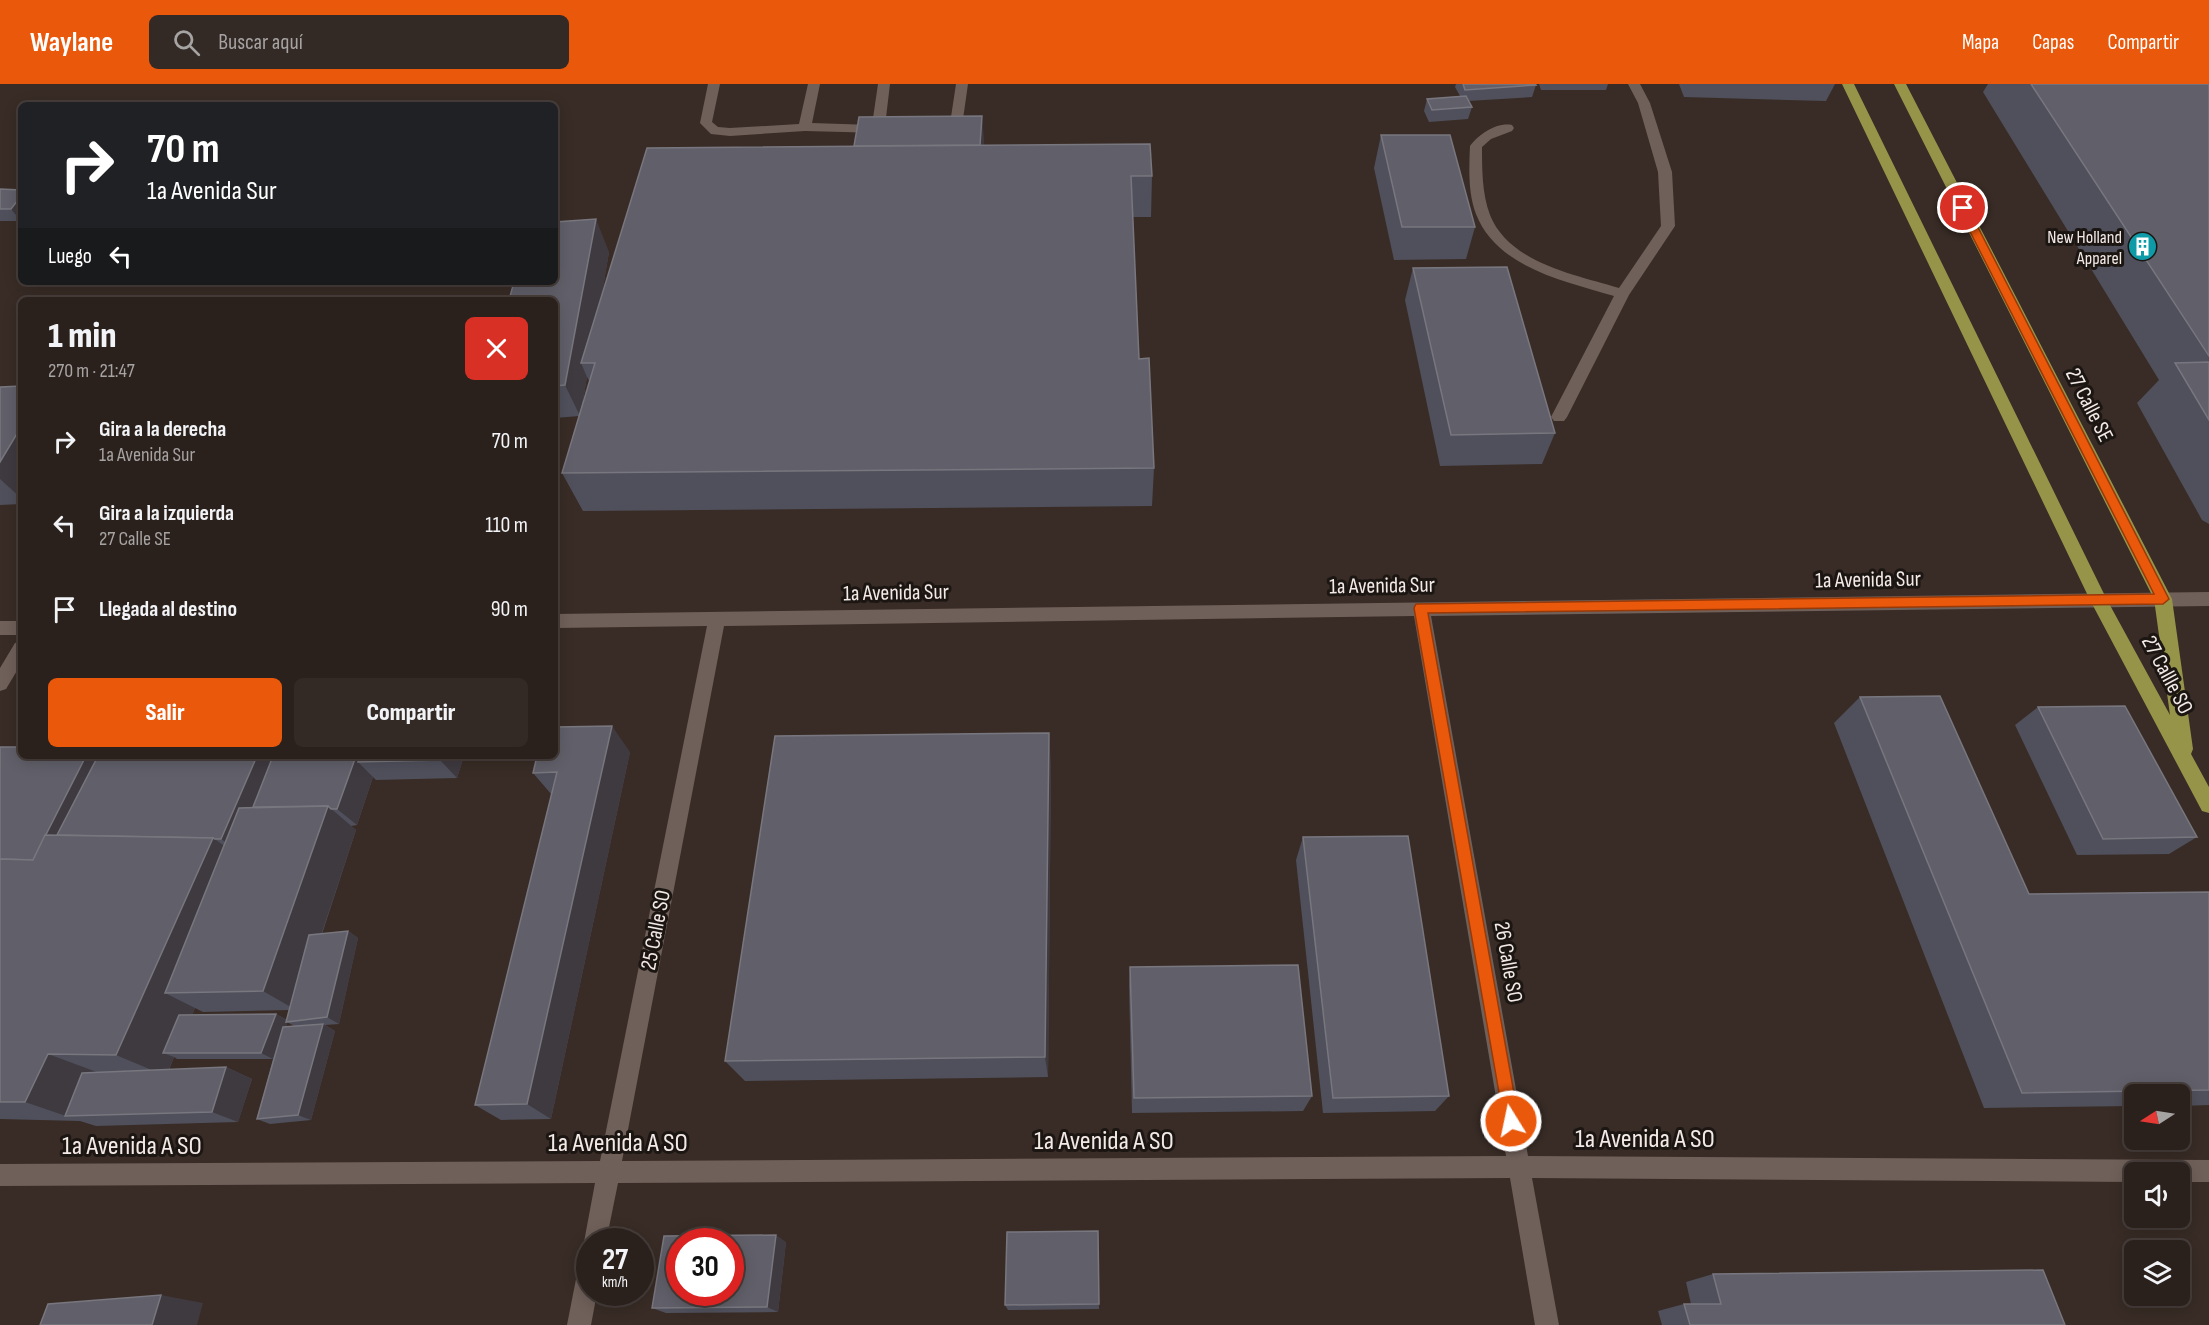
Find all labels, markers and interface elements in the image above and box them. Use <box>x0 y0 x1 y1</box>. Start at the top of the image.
search box <box>149 15 569 69</box>
text: Waylane <box>30 26 113 59</box>
icon: search <box>170 26 203 59</box>
text: Buscar aquí <box>218 29 303 56</box>
text: Mapa <box>1962 30 1999 55</box>
text: Capas <box>2032 30 2074 55</box>
text: Compartir <box>2107 30 2179 55</box>
text: 70 m <box>147 124 220 175</box>
icon: right <box>48 126 126 204</box>
text: 1a Avenida Sur <box>147 175 277 207</box>
pin <box>1937 182 1988 233</box>
icon: arrive <box>1946 191 1979 224</box>
place label: New Holland Apparel <box>2047 227 2122 269</box>
building icon: New Holland Apparel <box>2127 231 2159 263</box>
icon: left <box>104 240 137 273</box>
text: Luego <box>48 243 92 270</box>
text: 1 min <box>48 315 116 358</box>
button: close <box>465 317 528 380</box>
text: 270 m · 21:47 <box>48 359 135 383</box>
street label: 27 Calle SE <box>2059 364 2119 446</box>
text: Gira a la derecha <box>99 416 226 443</box>
icon: right <box>48 425 81 458</box>
text: 70 m <box>492 428 528 455</box>
text: 1a Avenida Sur <box>99 443 195 467</box>
text: Gira a la izquierda <box>99 500 234 527</box>
icon: left <box>48 509 81 542</box>
text: 110 m <box>485 512 528 539</box>
text: 27 Calle SE <box>99 527 171 551</box>
street label: 1a Avenida Sur <box>1815 566 1921 594</box>
street label: 1a Avenida Sur <box>1329 572 1435 600</box>
street label: 1a Avenida Sur <box>843 579 949 607</box>
icon: arrive <box>48 593 81 626</box>
text: Llegada al destino <box>99 596 237 623</box>
text: 90 m <box>491 596 528 623</box>
street label: 27 Callle SO <box>2135 631 2199 719</box>
button: Salir <box>48 678 282 747</box>
button: Compartir <box>294 678 528 747</box>
street label: 25 Calle SO <box>635 888 677 972</box>
street label: 26 Calle SO <box>1488 919 1528 1005</box>
north arrow <box>2124 1084 2190 1150</box>
map controls <box>2124 1084 2190 1306</box>
position arrow <box>1479 1089 1543 1153</box>
street label: 1a Avenida A SO <box>1575 1123 1715 1155</box>
street label: 1a Avenida A SO <box>1034 1125 1174 1157</box>
street label: 1a Avenida A SO <box>548 1127 688 1159</box>
street label: 1a Avenida A SO <box>62 1130 202 1162</box>
button: sound <box>2124 1162 2190 1228</box>
speed limit sign: 30 <box>666 1228 744 1306</box>
button: layers <box>2124 1240 2190 1306</box>
text: 27 <box>602 1242 628 1278</box>
text: km/h <box>602 1273 628 1292</box>

